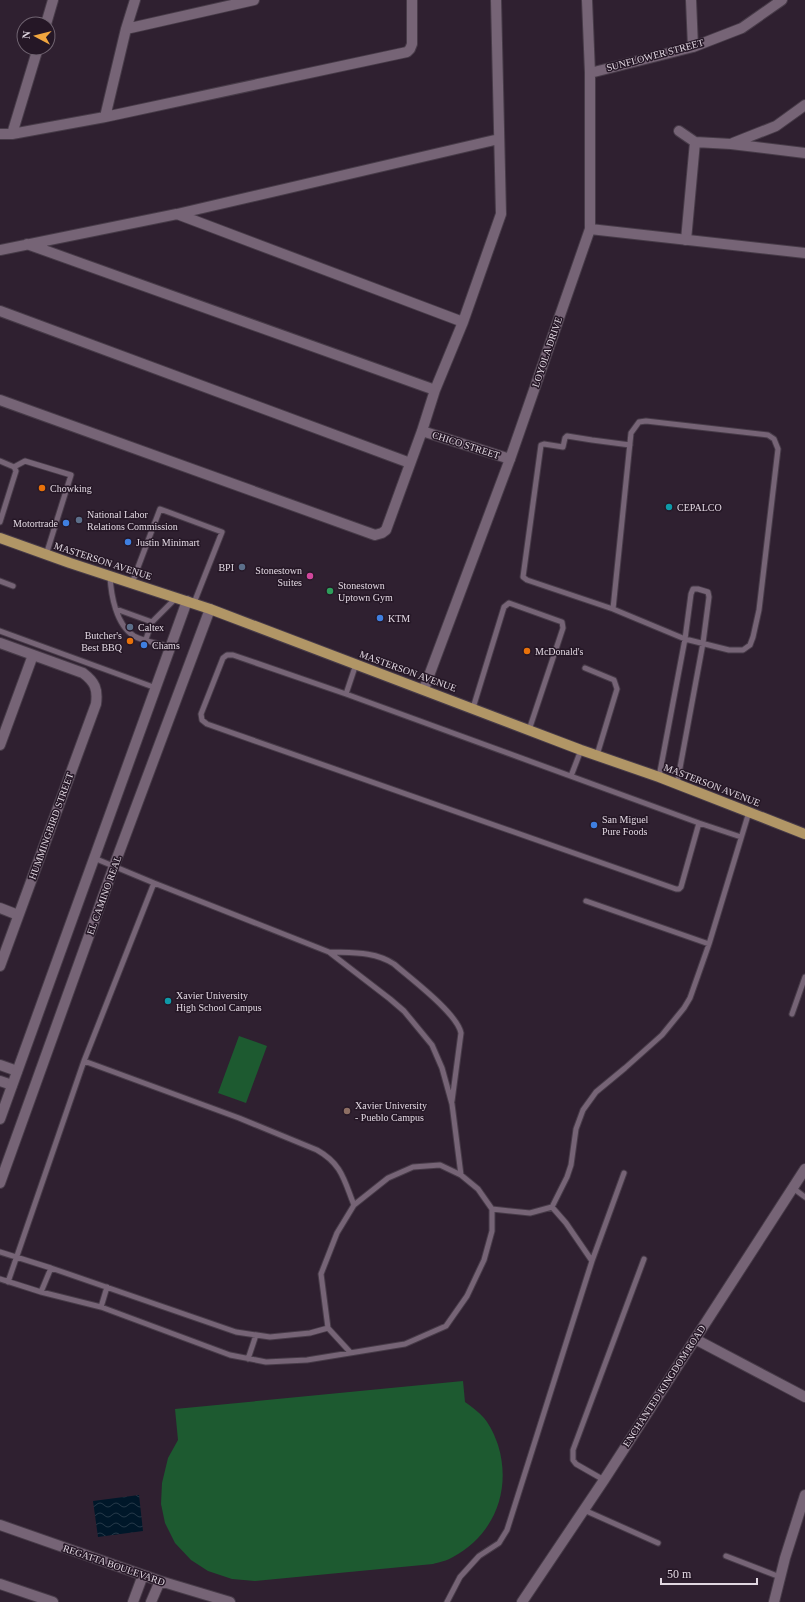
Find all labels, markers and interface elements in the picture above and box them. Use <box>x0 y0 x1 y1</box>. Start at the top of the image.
north arrow <box>16 16 56 56</box>
text: N <box>20 30 33 39</box>
street label: SUNFLOWER STREET <box>605 37 705 73</box>
street label: LOYOLA DRIVE <box>530 315 564 389</box>
street label: CHICO STREET <box>431 429 501 461</box>
marker: Chowking <box>37 483 47 493</box>
place label: Chowking <box>50 483 92 494</box>
marker: CEPALCO <box>664 502 674 512</box>
place label: CEPALCO <box>677 502 722 513</box>
place label: National Labor Relations Commission <box>87 509 178 532</box>
marker: National Labor Relations Commission <box>74 515 84 525</box>
place label: Motortrade <box>13 518 59 529</box>
marker: Motortrade <box>61 518 71 528</box>
marker: Justin Minimart <box>123 537 133 547</box>
place label: Justin Minimart <box>136 537 200 548</box>
street label: MASTERSON AVENUE <box>53 540 153 582</box>
place label: BPI <box>218 562 234 573</box>
marker: BPI <box>237 562 247 572</box>
place label: Stonestown Suites <box>255 565 302 588</box>
marker: Stonestown Suites <box>305 571 315 581</box>
place label: Stonestown Uptown Gym <box>338 580 393 603</box>
marker: Stonestown Uptown Gym <box>325 586 335 596</box>
marker: KTM <box>375 613 385 623</box>
place label: KTM <box>388 613 410 624</box>
marker: Caltex <box>125 622 135 632</box>
place label: Caltex <box>138 622 164 633</box>
place label: Butcher's Best BBQ <box>81 630 123 653</box>
marker: Butcher's Best BBQ <box>125 636 135 646</box>
marker: Chams <box>139 640 149 650</box>
place label: Chams <box>152 640 180 651</box>
marker: McDonald's <box>522 646 532 656</box>
place label: McDonald's <box>535 646 584 657</box>
street label: MASTERSON AVENUE <box>358 648 458 694</box>
street label: MASTERSON AVENUE <box>662 762 762 808</box>
street label: HUMMINGBIRD STREET <box>26 771 76 881</box>
place label: San Miguel Pure Foods <box>602 814 649 837</box>
marker: San Miguel Pure Foods <box>589 820 599 830</box>
street label: EL CAMINO REAL <box>85 854 123 936</box>
place label: Xavier University High School Campus <box>176 990 262 1013</box>
marker: Xavier University High School Campus <box>163 996 173 1006</box>
place label: Xavier University - Pueblo Campus <box>355 1100 427 1123</box>
marker: Xavier University - Pueblo Campus <box>342 1106 352 1116</box>
street label: ENCHANTED KINGDOM ROAD <box>621 1323 707 1449</box>
street label: REGATTA BOULEVARD <box>62 1542 166 1588</box>
scale bar <box>661 1560 757 1586</box>
text: 50 m <box>667 1567 692 1581</box>

